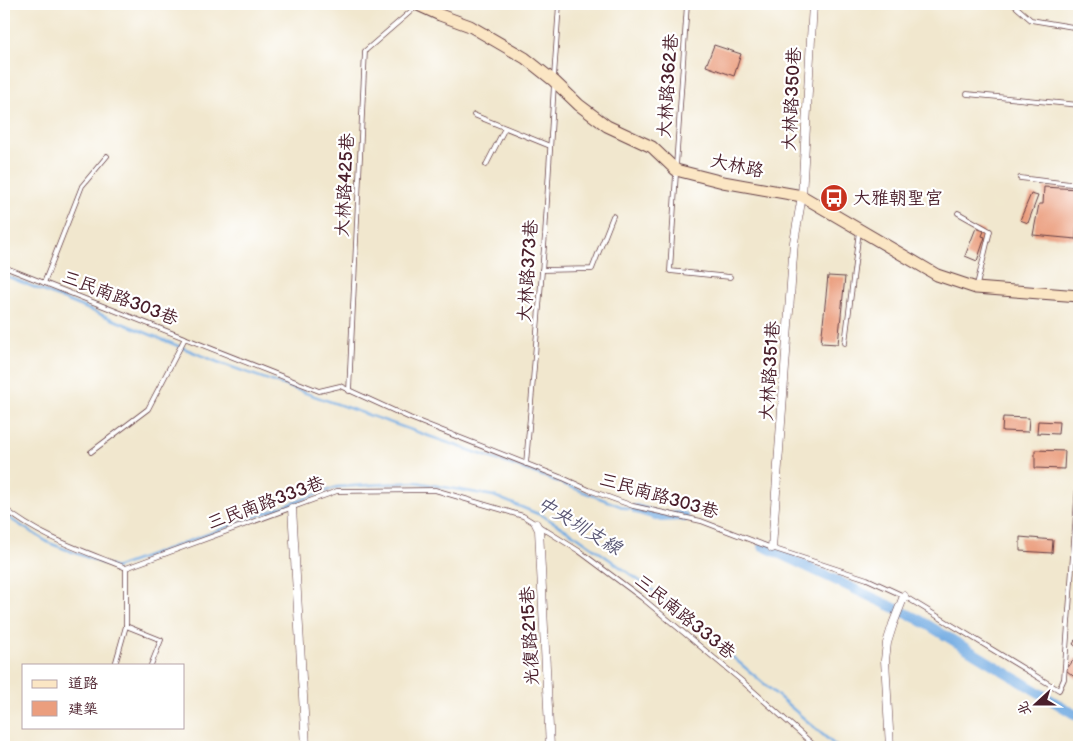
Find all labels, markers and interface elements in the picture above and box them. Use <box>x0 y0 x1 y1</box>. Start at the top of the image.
street label: 大林路362巷 <box>654 33 682 139</box>
street label: 大林路350巷 <box>779 47 805 151</box>
street label: 大林路425巷 <box>332 133 358 237</box>
street label: 大林路 <box>708 150 766 182</box>
bus stop icon: 大雅朝聖宮 <box>819 183 849 213</box>
place label: 大雅朝聖宮 <box>853 188 943 209</box>
street label: 大林路373巷 <box>514 219 542 323</box>
street label: 三民南路303巷 <box>59 266 181 330</box>
street label: 大林路351巷 <box>756 320 784 422</box>
street label: 三民南路303巷 <box>597 469 721 523</box>
street label: 三民南路333巷 <box>205 472 327 534</box>
water label: 中央圳支線 <box>532 492 626 561</box>
street label: 三民南路333巷 <box>631 570 739 664</box>
street label: 光復路215巷 <box>517 586 543 686</box>
legend <box>22 664 185 728</box>
text: 道路 <box>68 674 98 693</box>
north arrow <box>1010 678 1060 728</box>
text: 北 <box>1014 699 1035 718</box>
text: 建築 <box>68 700 98 719</box>

